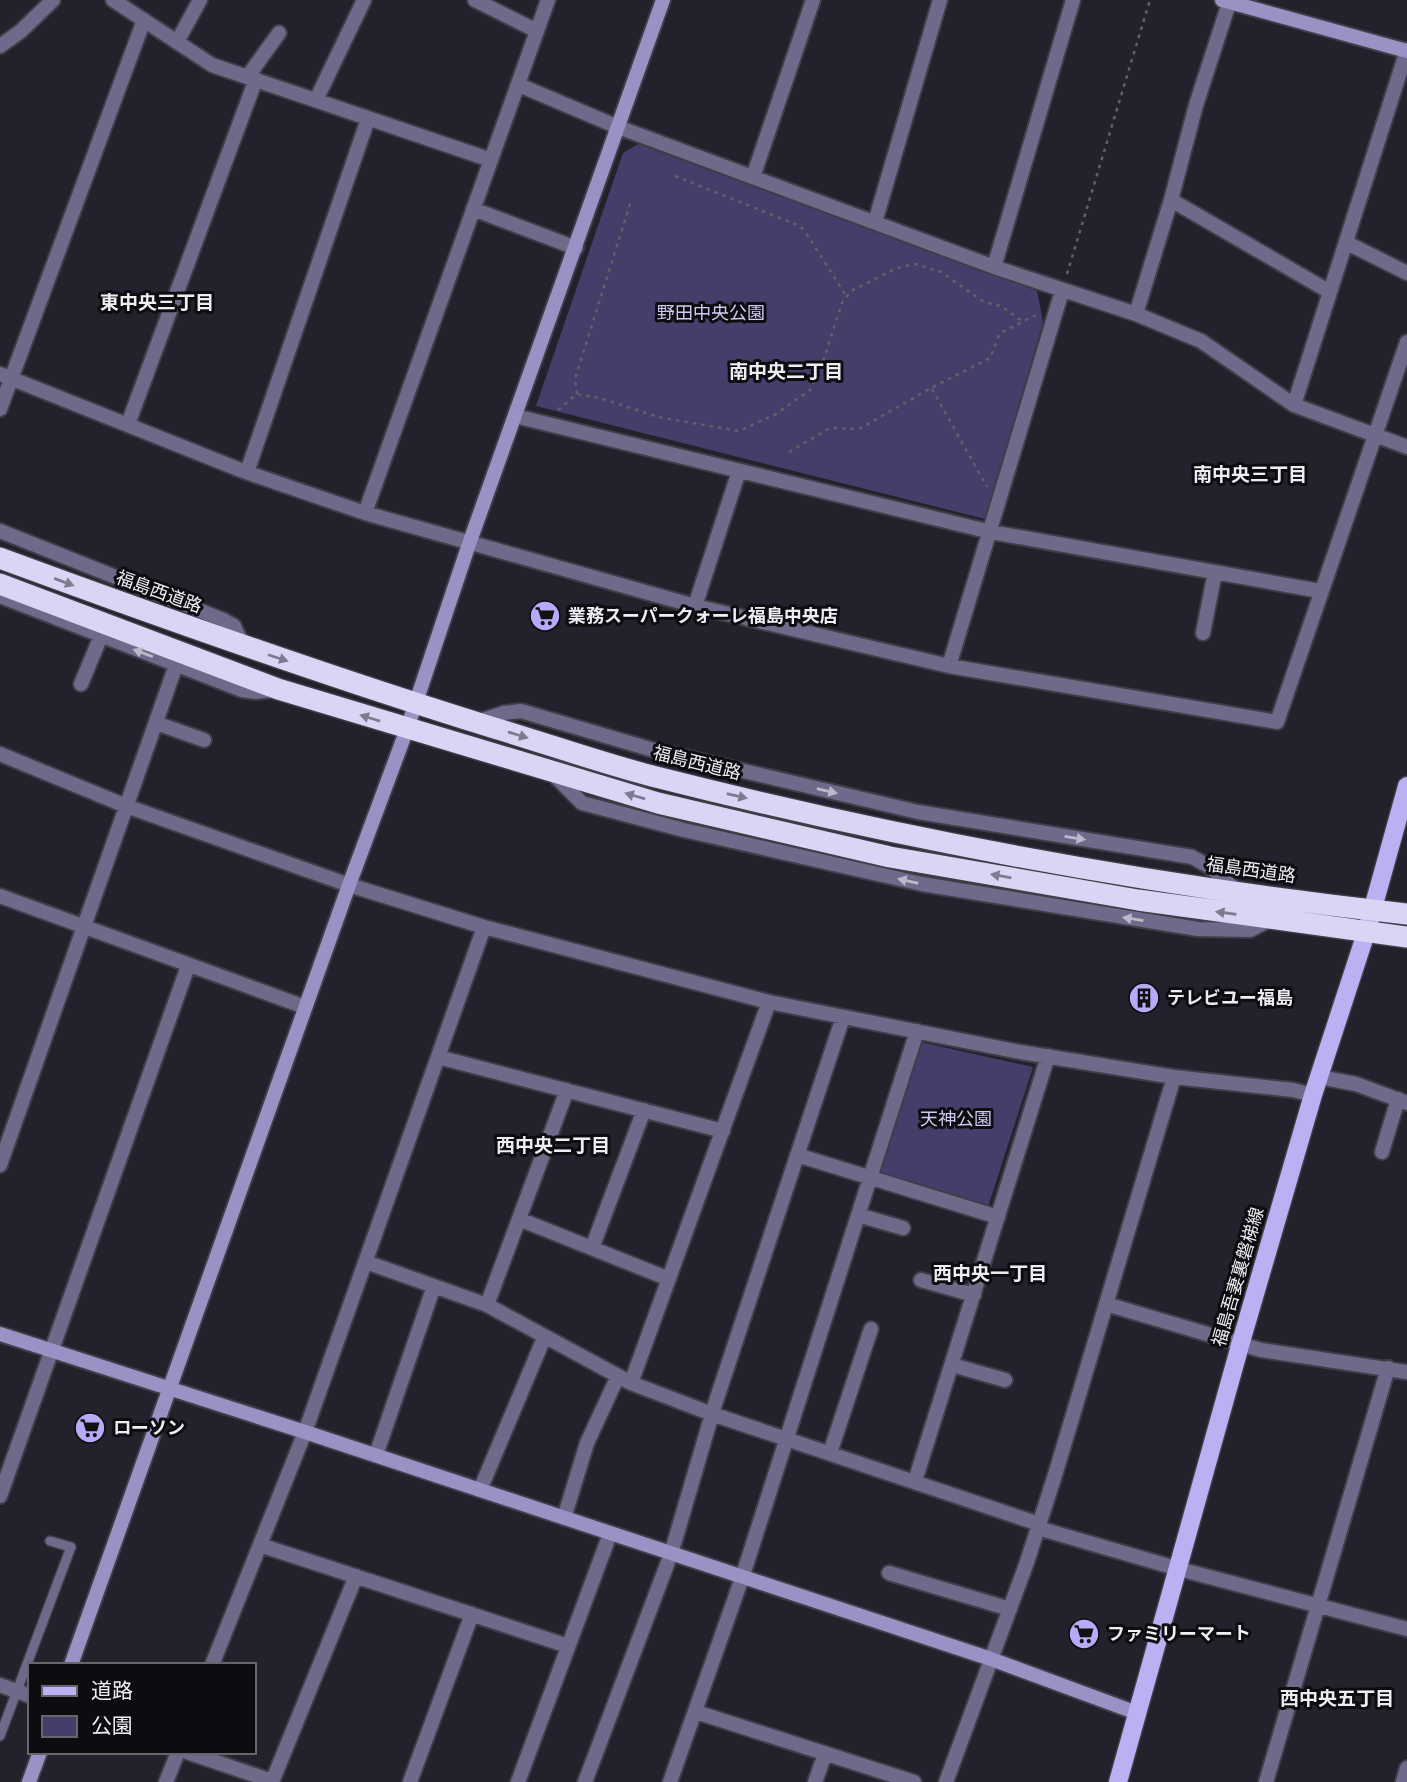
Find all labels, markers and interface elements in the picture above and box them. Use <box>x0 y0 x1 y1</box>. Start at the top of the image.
district label: 東中央三丁目 <box>100 290 214 314</box>
park label: 野田中央公園 <box>657 301 765 324</box>
district label: 南中央二丁目 <box>729 359 843 383</box>
district label: 南中央三丁目 <box>1193 462 1307 486</box>
street label: 福島西道路 <box>113 565 205 618</box>
one-way arrow <box>54 577 75 588</box>
supermarket icon: 業務スーパークォーレ福島中央店 <box>528 599 562 633</box>
place label: 業務スーパークォーレ福島中央店 <box>568 604 838 627</box>
one-way arrow <box>132 647 153 658</box>
one-way arrow <box>268 653 289 664</box>
one-way arrow <box>360 712 381 722</box>
one-way arrow <box>508 731 529 741</box>
street label: 福島西道路 <box>651 740 744 785</box>
one-way arrow <box>816 786 838 797</box>
one-way arrow <box>625 791 646 801</box>
one-way arrow <box>726 791 748 802</box>
one-way arrow <box>1064 833 1086 844</box>
street label: 福島西道路 <box>1205 852 1297 887</box>
one-way arrow <box>990 870 1012 881</box>
one-way arrow <box>897 876 919 887</box>
one-way arrow <box>1214 907 1236 918</box>
one-way arrow <box>1122 913 1144 924</box>
building icon: テレビユー福島 <box>1127 981 1161 1015</box>
place label: テレビユー福島 <box>1167 986 1293 1009</box>
park label: 天神公園 <box>920 1107 992 1130</box>
district label: 西中央二丁目 <box>496 1133 610 1157</box>
street label: 福島吾妻裏磐梯線 <box>1207 1204 1268 1349</box>
district label: 西中央一丁目 <box>933 1261 1047 1285</box>
supermarket icon: ローソン <box>73 1411 107 1445</box>
place label: ローソン <box>113 1416 185 1439</box>
supermarket icon: ファミリーマート <box>1067 1617 1101 1651</box>
place label: ファミリーマート <box>1107 1622 1251 1645</box>
legend <box>28 1663 256 1754</box>
text: 道路 <box>91 1677 133 1704</box>
district label: 西中央五丁目 <box>1280 1686 1394 1710</box>
text: 公園 <box>91 1712 133 1739</box>

